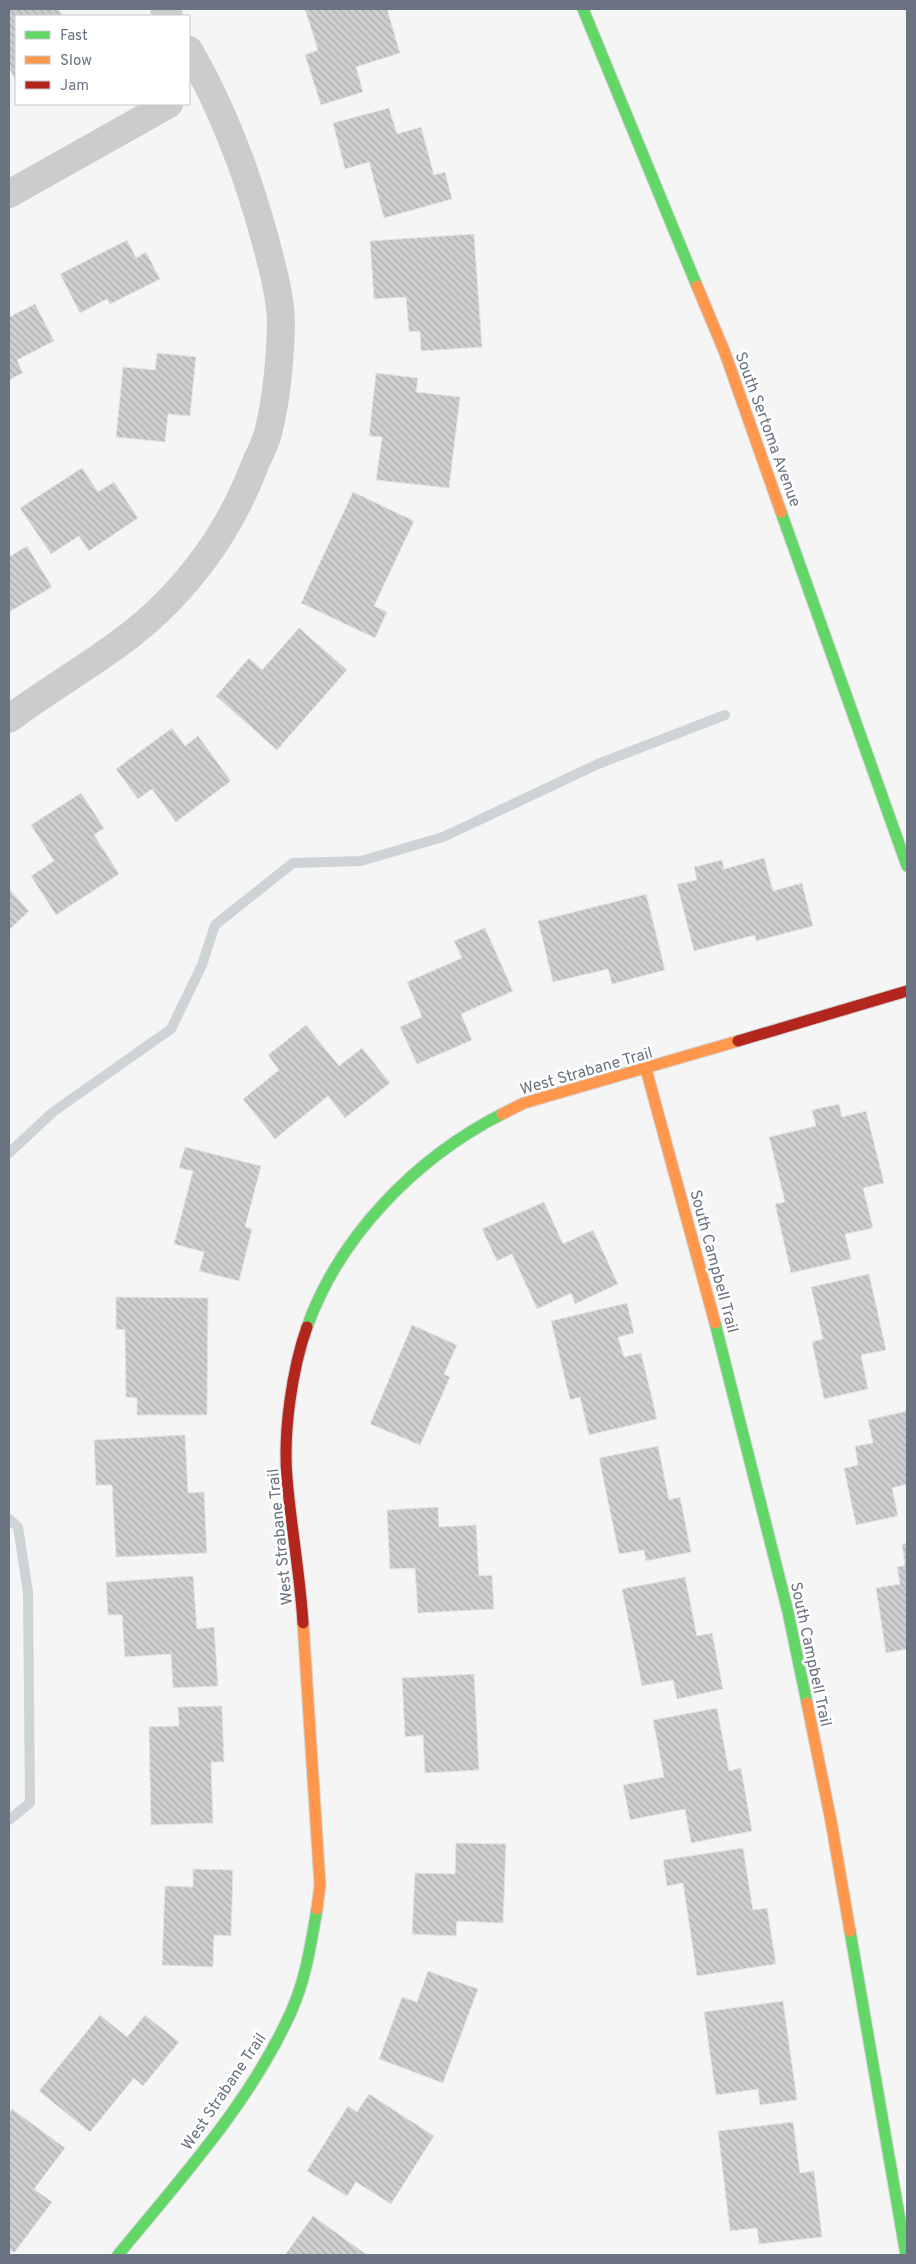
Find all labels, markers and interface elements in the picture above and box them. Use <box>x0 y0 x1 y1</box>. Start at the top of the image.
legend <box>15 15 190 105</box>
text: Fast <box>60 27 88 46</box>
text: Slow <box>60 52 92 71</box>
text: Jam <box>60 77 89 96</box>
street label: South Sertoma Avenue <box>730 349 805 510</box>
street label: West Strabane Trail <box>518 1043 655 1100</box>
street label: South Campbell Trail <box>684 1188 742 1335</box>
street label: West Strabane Trail <box>264 1468 298 1606</box>
street label: South Campbell Trail <box>785 1580 835 1729</box>
street label: West Strabane Trail <box>178 2030 271 2155</box>

